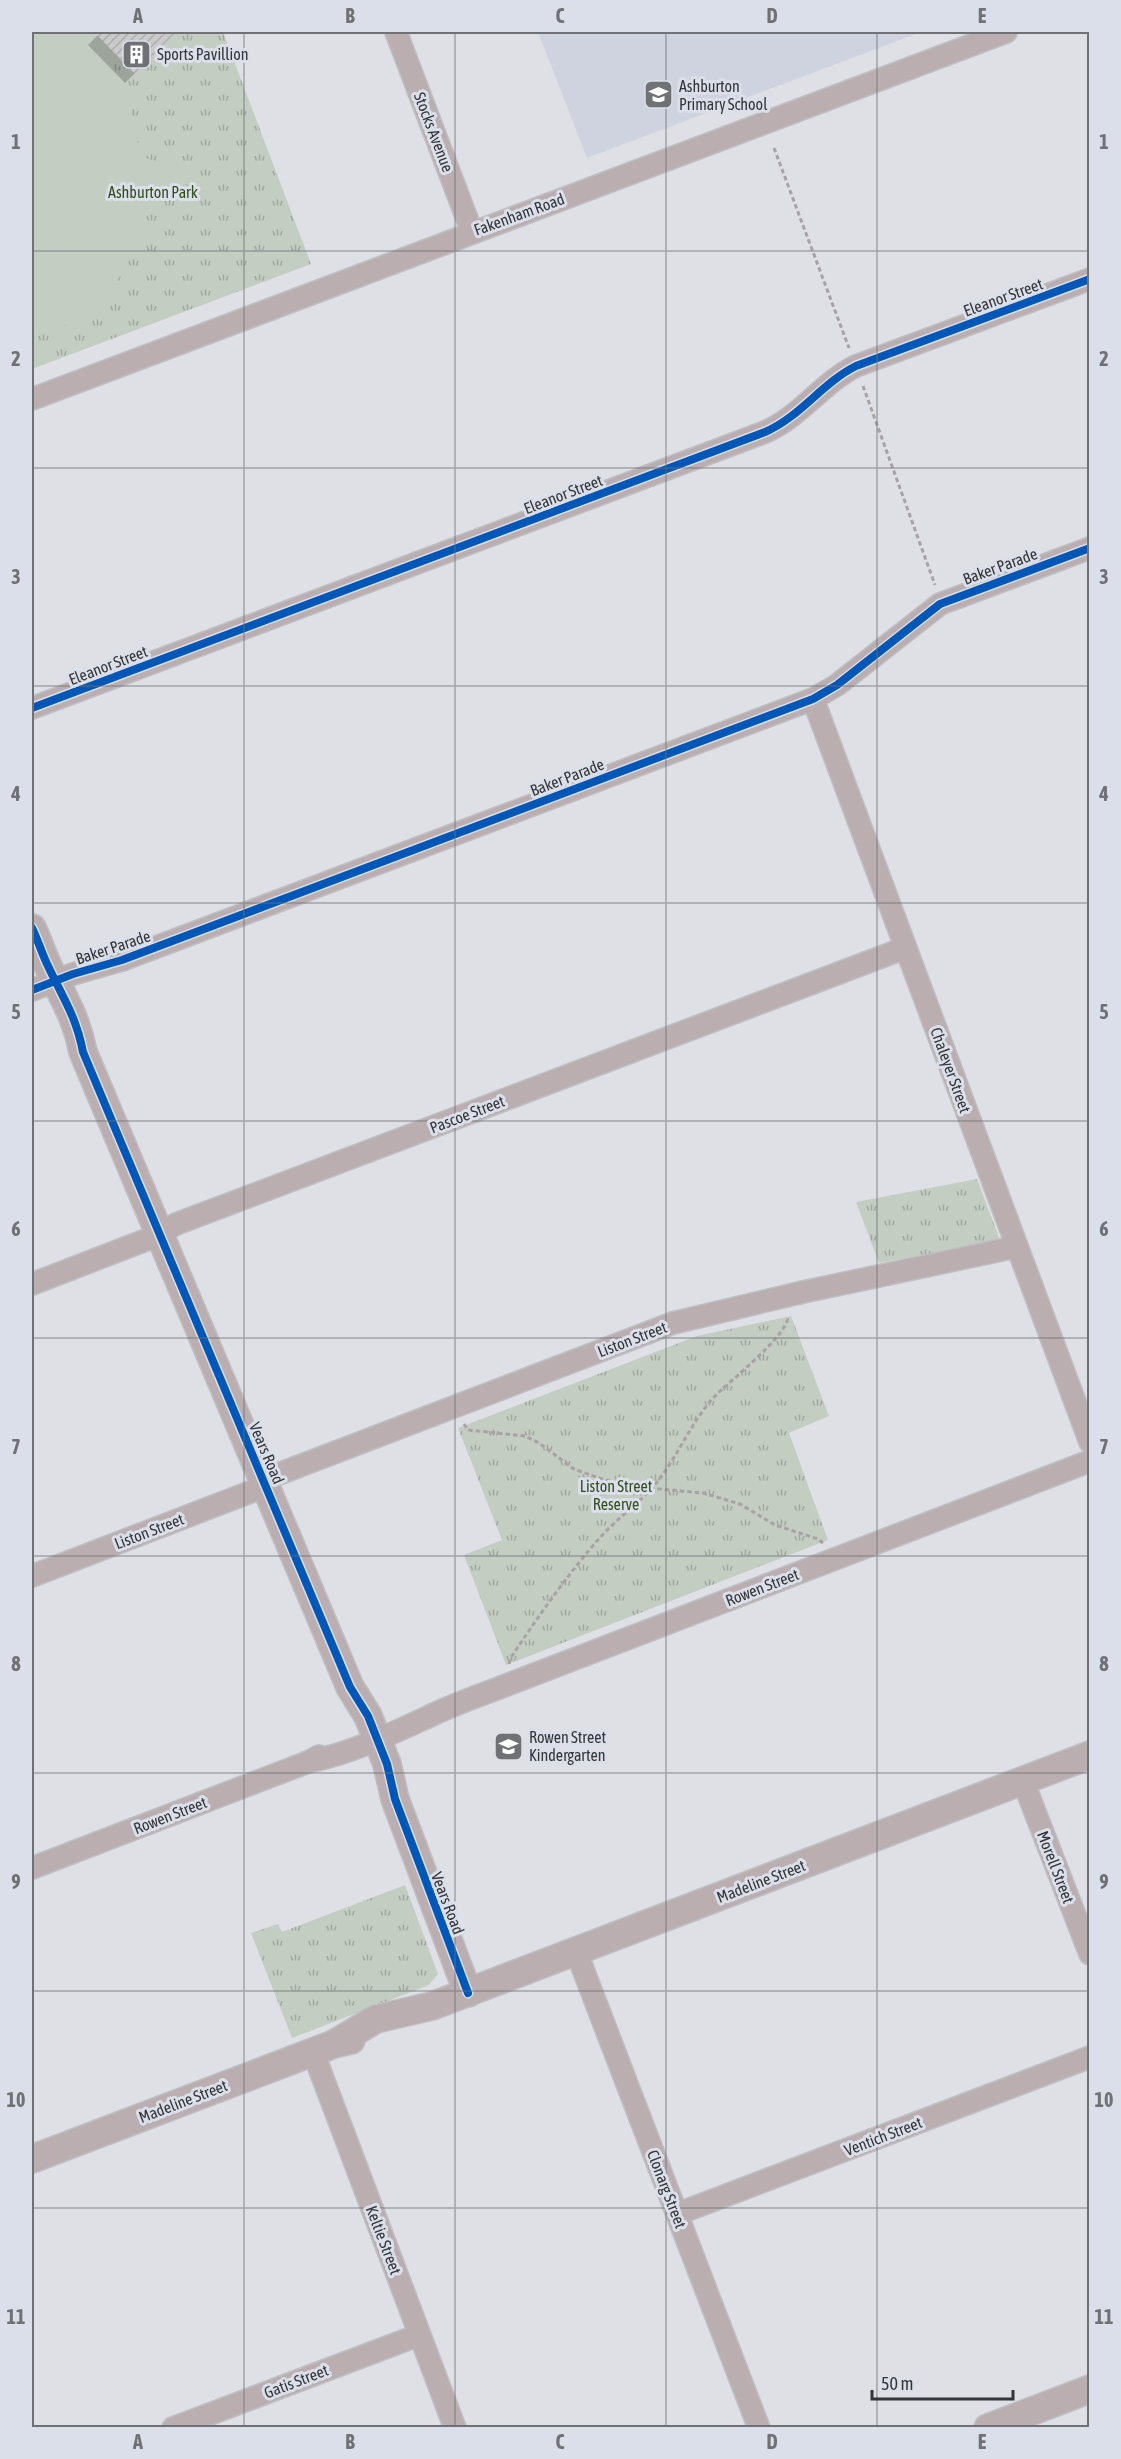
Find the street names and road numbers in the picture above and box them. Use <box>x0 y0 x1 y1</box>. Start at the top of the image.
street label: Stocks Avenue <box>411 90 457 174</box>
street label: Fakenham Road <box>471 189 567 239</box>
street label: Eleanor Street <box>961 274 1045 320</box>
street label: Eleanor Street <box>521 471 605 517</box>
street label: Baker Parade <box>960 544 1040 588</box>
street label: Eleanor Street <box>66 642 150 688</box>
street label: Baker Parade <box>528 755 606 799</box>
street label: Baker Parade <box>73 926 153 968</box>
street label: Chaleyer Street <box>926 1025 975 1116</box>
street label: Pascoe Street <box>427 1091 507 1136</box>
street label: Liston Street <box>595 1317 669 1360</box>
street label: Vears Road <box>246 1419 288 1487</box>
street label: Liston Street <box>112 1509 186 1552</box>
street label: Rowen Street <box>723 1565 802 1609</box>
street label: Rowen Street <box>131 1793 210 1837</box>
street label: Morell Street <box>1034 1828 1078 1906</box>
street label: Madeline Street <box>714 1856 808 1906</box>
street label: Vears Road <box>428 1869 468 1937</box>
street label: Madeline Street <box>136 2076 230 2126</box>
street label: Ventich Street <box>842 2113 925 2159</box>
street label: Clonarg Street <box>643 2147 690 2231</box>
street label: Keltie Street <box>363 2203 405 2277</box>
street label: Gatis Street <box>261 2360 331 2401</box>

